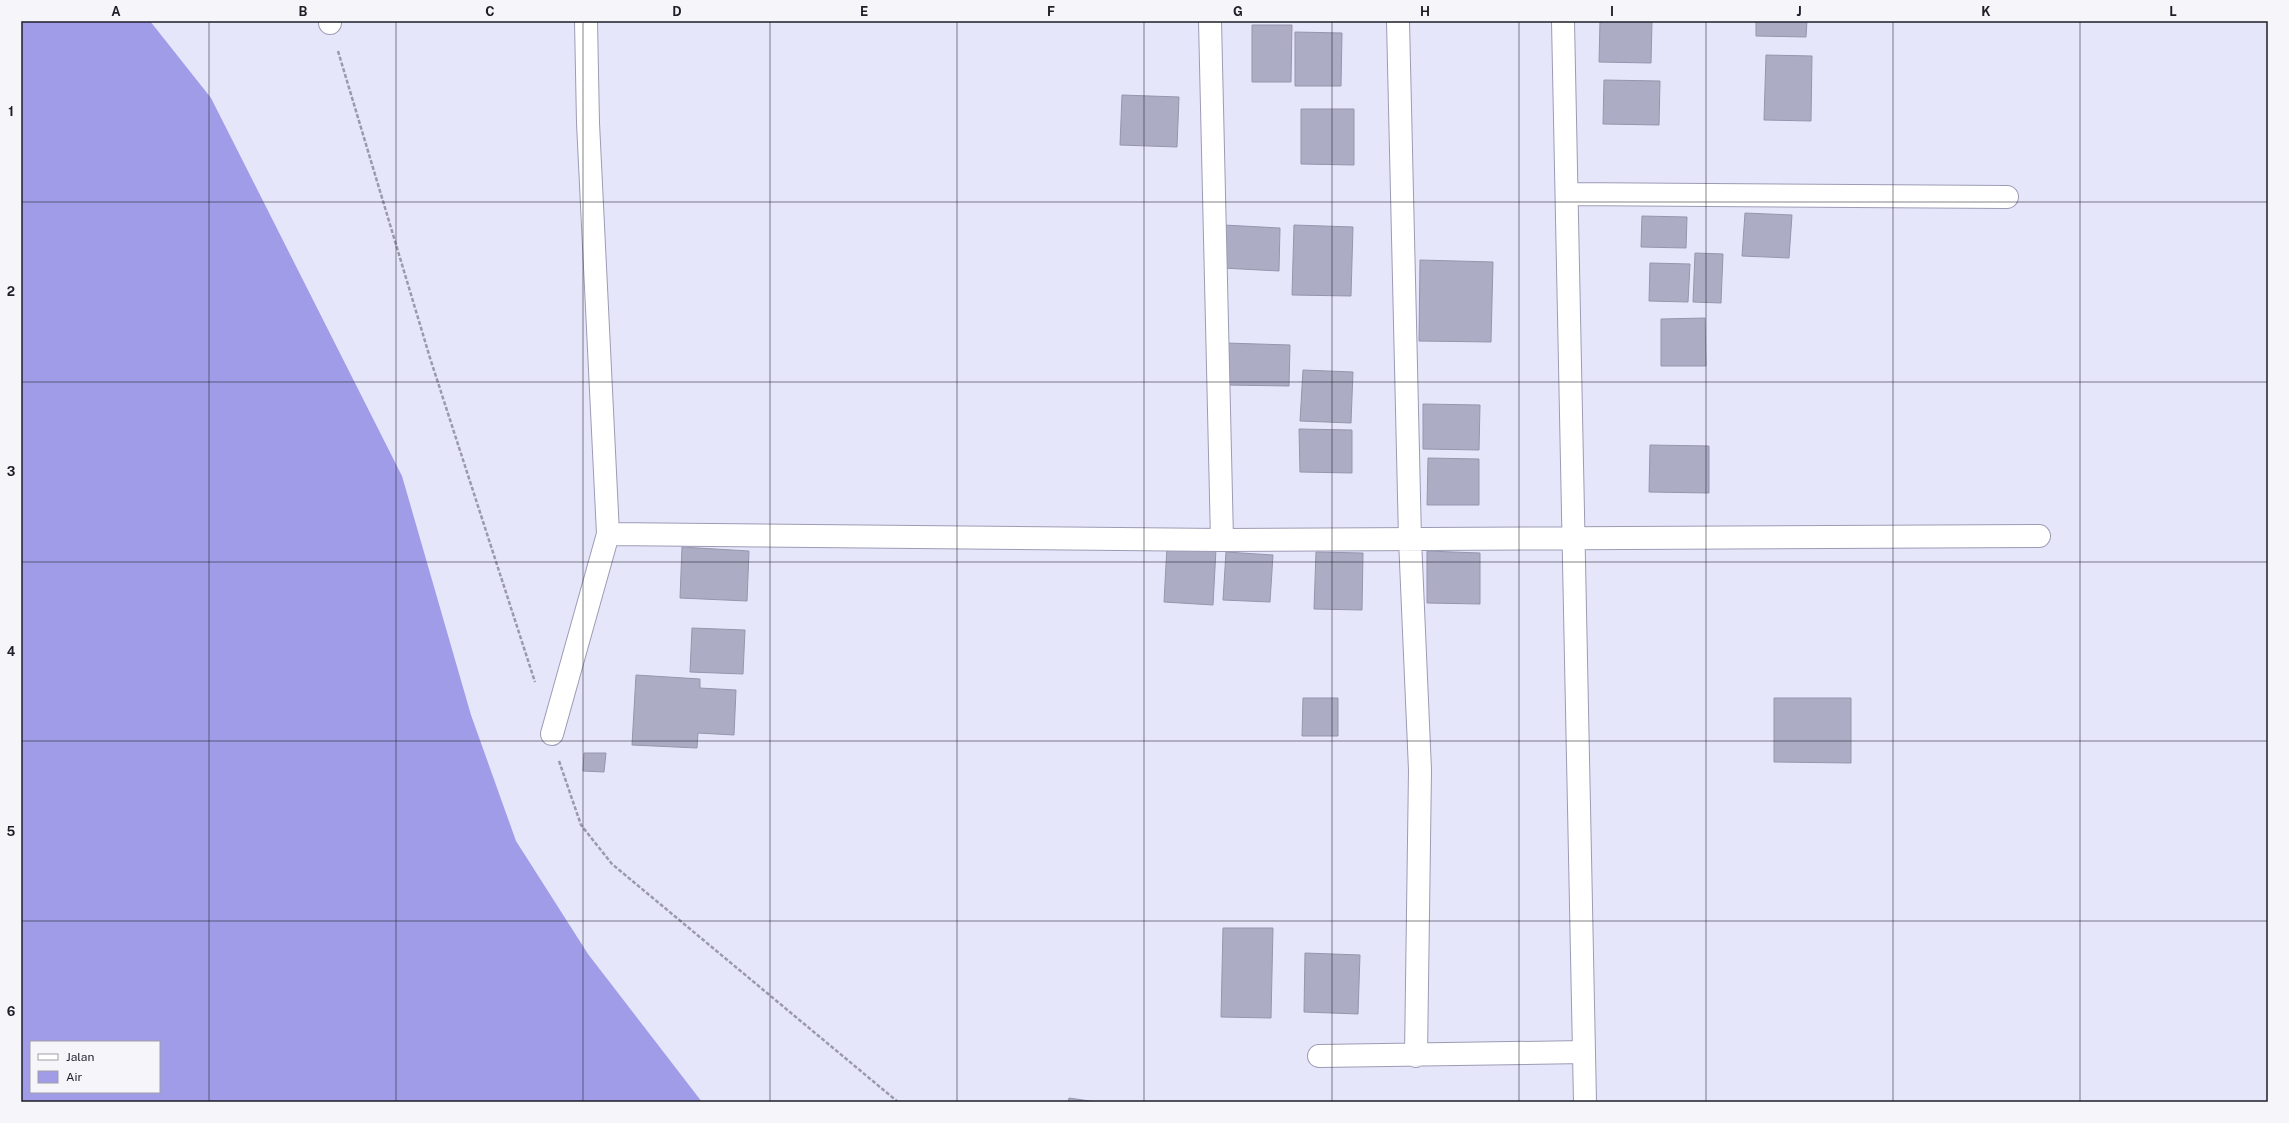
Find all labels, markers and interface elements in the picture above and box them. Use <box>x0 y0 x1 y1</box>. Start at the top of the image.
text: A <box>111 4 121 19</box>
text: B <box>299 4 308 19</box>
text: C <box>485 4 495 19</box>
text: D <box>672 4 682 19</box>
text: E <box>860 4 868 19</box>
text: F <box>1047 4 1055 19</box>
text: G <box>1233 4 1243 19</box>
text: H <box>1420 4 1430 19</box>
text: I <box>1610 4 1614 19</box>
text: J <box>1796 4 1802 19</box>
text: K <box>1981 4 1991 19</box>
text: L <box>2169 4 2177 19</box>
text: 1 <box>8 104 14 119</box>
text: 2 <box>7 284 15 299</box>
text: 3 <box>7 464 16 479</box>
text: 4 <box>7 644 16 659</box>
text: 5 <box>7 824 16 839</box>
text: 6 <box>7 1004 16 1019</box>
legend <box>30 1041 160 1093</box>
text: Jalan <box>66 1050 95 1064</box>
text: Air <box>66 1070 83 1084</box>

